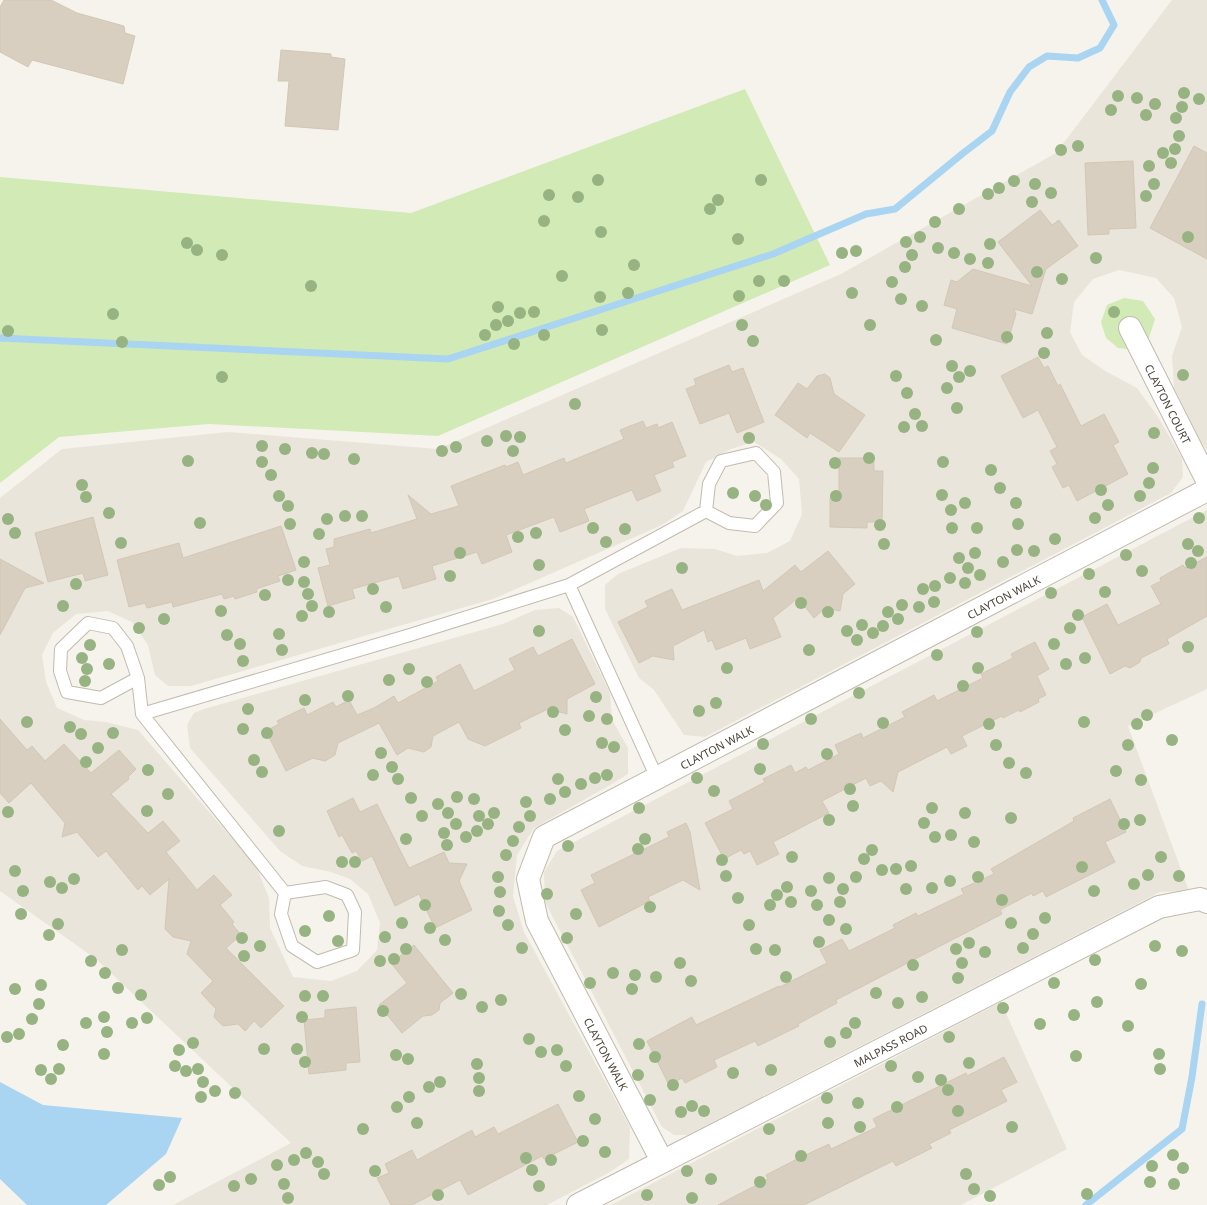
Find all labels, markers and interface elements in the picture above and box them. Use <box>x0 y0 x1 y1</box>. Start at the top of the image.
street label: CLAYTON COURT <box>1142 361 1195 446</box>
street label: CLAYTON WALK <box>964 571 1043 622</box>
street label: CLAYTON WALK <box>677 721 756 772</box>
street label: CLAYTON WALK <box>581 1015 632 1093</box>
street label: MALPASS ROAD <box>851 1020 930 1070</box>

